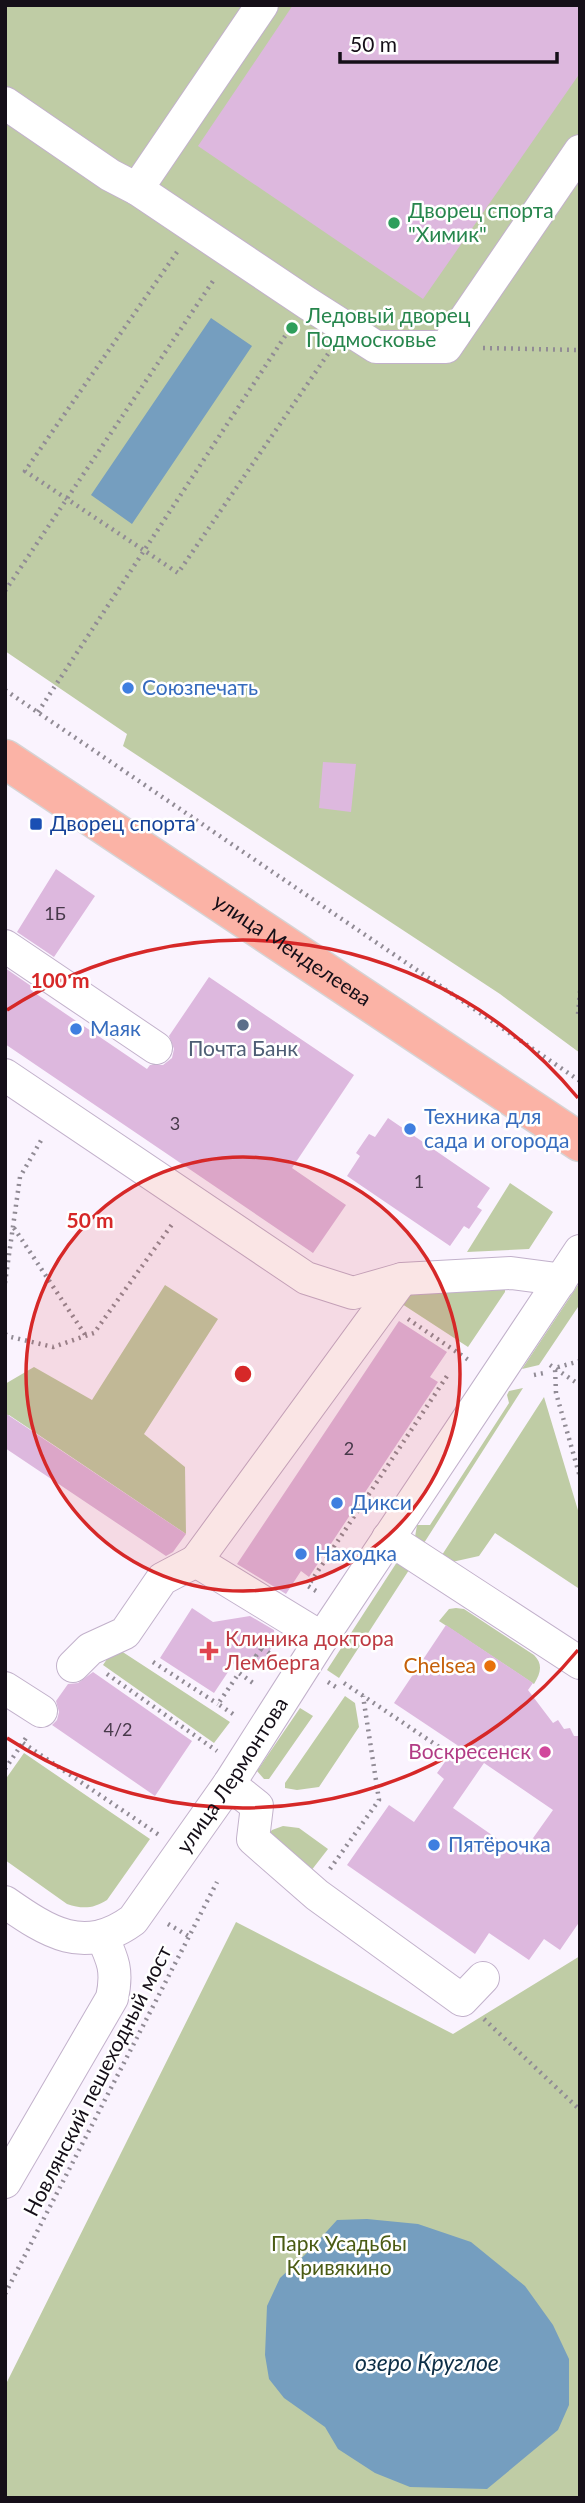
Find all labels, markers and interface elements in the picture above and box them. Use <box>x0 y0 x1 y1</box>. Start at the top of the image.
scale bar <box>340 21 557 65</box>
text: 50 m <box>350 31 397 56</box>
place label: Дворец спорта "Химик" <box>408 197 554 246</box>
marker: Дворец спорта "Химик" <box>386 215 402 231</box>
place label: Ледовый дворец Подмосковье <box>305 302 471 351</box>
marker: Ледовый дворец Подмосковье <box>284 320 300 336</box>
place label: Союзпечать <box>142 674 258 699</box>
marker: Союзпечать <box>120 680 136 696</box>
place label: Дворец спорта <box>50 810 196 835</box>
marker: Дворец спорта <box>28 816 44 832</box>
street label: улица Менделеева <box>209 888 377 1010</box>
house number: 1Б <box>44 902 66 924</box>
text: 100 m <box>30 967 90 992</box>
place label: Маяк <box>90 1015 141 1040</box>
marker: Почта Банк <box>235 1017 251 1033</box>
marker: Маяк <box>68 1021 84 1037</box>
place label: Почта Банк <box>188 1035 298 1060</box>
place label: Техника для сада и огорода <box>424 1103 569 1152</box>
house number: 3 <box>170 1112 180 1134</box>
marker: Техника для сада и огорода <box>402 1121 418 1137</box>
house number: 1 <box>414 1170 424 1192</box>
text: 50 m <box>66 1207 114 1232</box>
centre of rings <box>231 1362 255 1386</box>
house number: 2 <box>344 1437 354 1459</box>
place label: Дикси <box>351 1489 412 1514</box>
marker: Дикси <box>329 1495 345 1511</box>
place label: Находка <box>315 1540 397 1565</box>
marker: Находка <box>293 1546 309 1562</box>
place label: Клиника доктора Лемберга <box>224 1625 394 1674</box>
marker: Клиника доктора Лемберга <box>199 1641 219 1661</box>
place label: Chelsea <box>404 1652 476 1677</box>
marker: Chelsea <box>482 1658 498 1674</box>
street label: улица Лермонтова <box>170 1692 292 1857</box>
house number: 4/2 <box>103 1718 133 1740</box>
place label: Воскресенск <box>408 1738 531 1763</box>
marker: Воскресенск <box>537 1744 553 1760</box>
place label: Пятёрочка <box>448 1831 551 1856</box>
marker: Пятёрочка <box>426 1837 442 1853</box>
street label: Новлянский пешеходный мост <box>17 1940 176 2220</box>
park label: Парк Усадьбы Кривякино <box>271 2230 407 2279</box>
water label: озеро Круглое <box>355 2348 499 2376</box>

